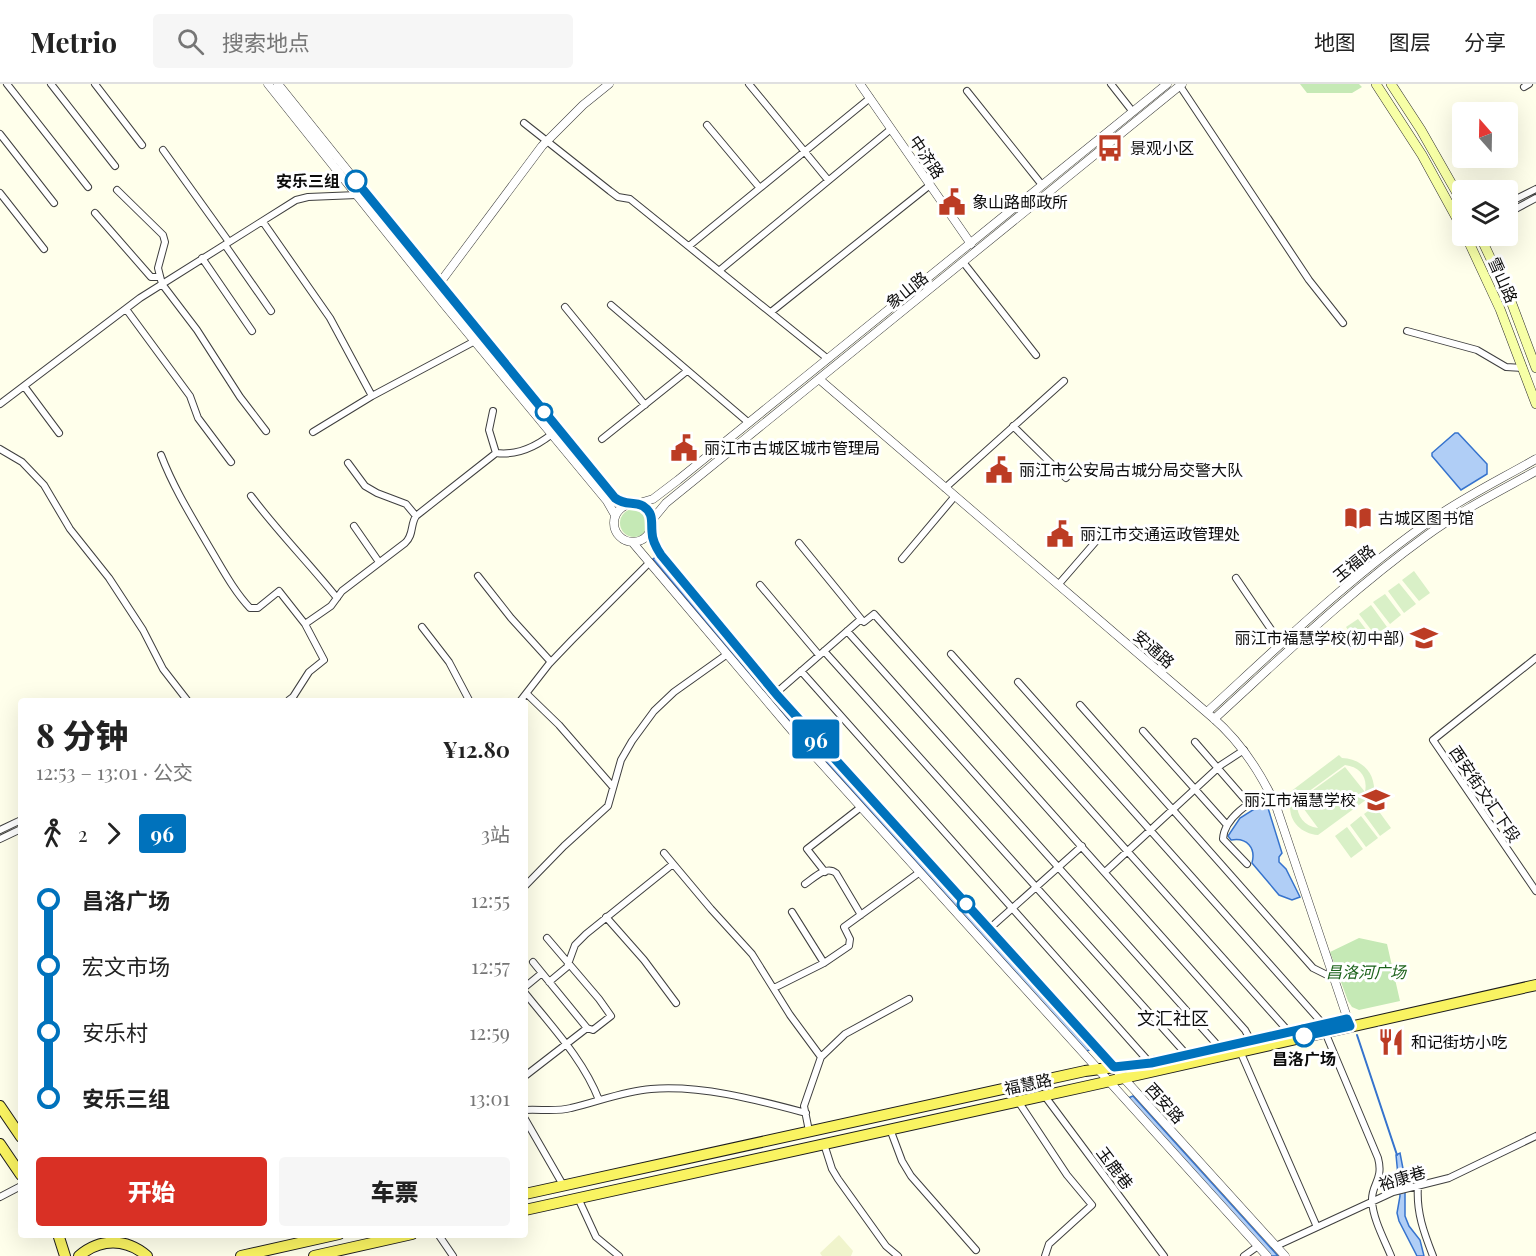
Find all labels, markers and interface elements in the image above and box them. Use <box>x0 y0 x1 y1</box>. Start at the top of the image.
search box <box>153 14 573 68</box>
text: Metrio <box>30 23 117 60</box>
icon: search <box>174 25 207 58</box>
text: 搜索地点 <box>222 27 310 57</box>
text: 地图 <box>1314 27 1356 55</box>
text: 图层 <box>1389 27 1431 55</box>
text: 分享 <box>1464 27 1506 55</box>
north arrow <box>1452 102 1518 168</box>
map controls <box>1452 102 1518 246</box>
street label: 中济路 <box>905 131 950 182</box>
bus stop icon: 景观小区 <box>1095 133 1125 163</box>
place label: 景观小区 <box>1130 137 1194 158</box>
place label: 安乐三组 <box>276 170 340 191</box>
marker: 安乐三组 <box>345 170 367 192</box>
button: layers <box>1452 180 1518 246</box>
public building icon: 象山路邮政所 <box>937 187 967 217</box>
place label: 象山路邮政所 <box>972 191 1068 212</box>
street label: 雪山路 <box>1484 254 1523 306</box>
street label: 象山路 <box>881 266 932 313</box>
unlabelled marker <box>535 403 553 421</box>
public building icon: 丽江市古城区城市管理局 <box>669 433 699 463</box>
place label: 丽江市古城区城市管理局 <box>704 437 880 458</box>
public building icon: 丽江市公安局古城分局交警大队 <box>984 455 1014 485</box>
place label: 丽江市公安局古城分局交警大队 <box>1019 459 1243 480</box>
library icon: 古城区图书馆 <box>1343 503 1373 533</box>
place label: 古城区图书馆 <box>1378 507 1474 528</box>
public building icon: 丽江市交通运政管理处 <box>1045 519 1075 549</box>
place label: 丽江市交通运政管理处 <box>1080 523 1240 544</box>
street label: 玉福路 <box>1328 539 1379 586</box>
school or university icon: 丽江市福慧学校(初中部) <box>1409 623 1439 653</box>
street label: 安通路 <box>1129 625 1179 672</box>
place label: 丽江市福慧学校(初中部) <box>1235 627 1404 648</box>
text: 8 分钟 <box>36 712 128 756</box>
line badge: 96 <box>789 720 843 758</box>
text: 96 <box>804 725 828 753</box>
text: ¥12.80 <box>443 734 510 764</box>
street label: 西安街文汇下段 <box>1445 741 1525 846</box>
text: 12:53 – 13:01 · 公交 <box>36 758 193 785</box>
school or university icon: 丽江市福慧学校 <box>1361 785 1391 815</box>
place label: 丽江市福慧学校 <box>1244 789 1356 810</box>
icon: walk <box>36 817 69 850</box>
icon: forward <box>97 817 130 850</box>
text: 96 <box>151 819 174 847</box>
text: 2 <box>78 820 88 847</box>
text: 3站 <box>481 820 510 847</box>
text: 昌洛广场 <box>82 885 170 915</box>
text: 12:55 <box>471 886 510 913</box>
unlabelled marker <box>957 895 975 913</box>
text: 宏文市场 <box>82 951 170 981</box>
text: 12:57 <box>471 952 510 979</box>
park label: 昌洛河广场 <box>1326 961 1408 982</box>
district label: 文汇社区 <box>1137 1006 1209 1030</box>
text: 安乐村 <box>82 1017 148 1047</box>
text: 12:59 <box>469 1018 510 1045</box>
marker: 昌洛广场 <box>1293 1025 1315 1047</box>
restaurant icon: 和记街坊小吃 <box>1376 1027 1406 1057</box>
place label: 和记街坊小吃 <box>1411 1031 1507 1052</box>
place label: 昌洛广场 <box>1272 1048 1336 1069</box>
street label: 福慧路 <box>1002 1068 1054 1099</box>
street label: 西安路 <box>1142 1078 1189 1128</box>
text: 安乐三组 <box>82 1083 170 1113</box>
text: 13:01 <box>469 1084 510 1111</box>
street label: 玉鹿巷 <box>1093 1142 1138 1193</box>
button: 开始 <box>36 1157 267 1226</box>
button: 车票 <box>279 1157 510 1226</box>
street label: 裕康巷 <box>1376 1160 1428 1195</box>

